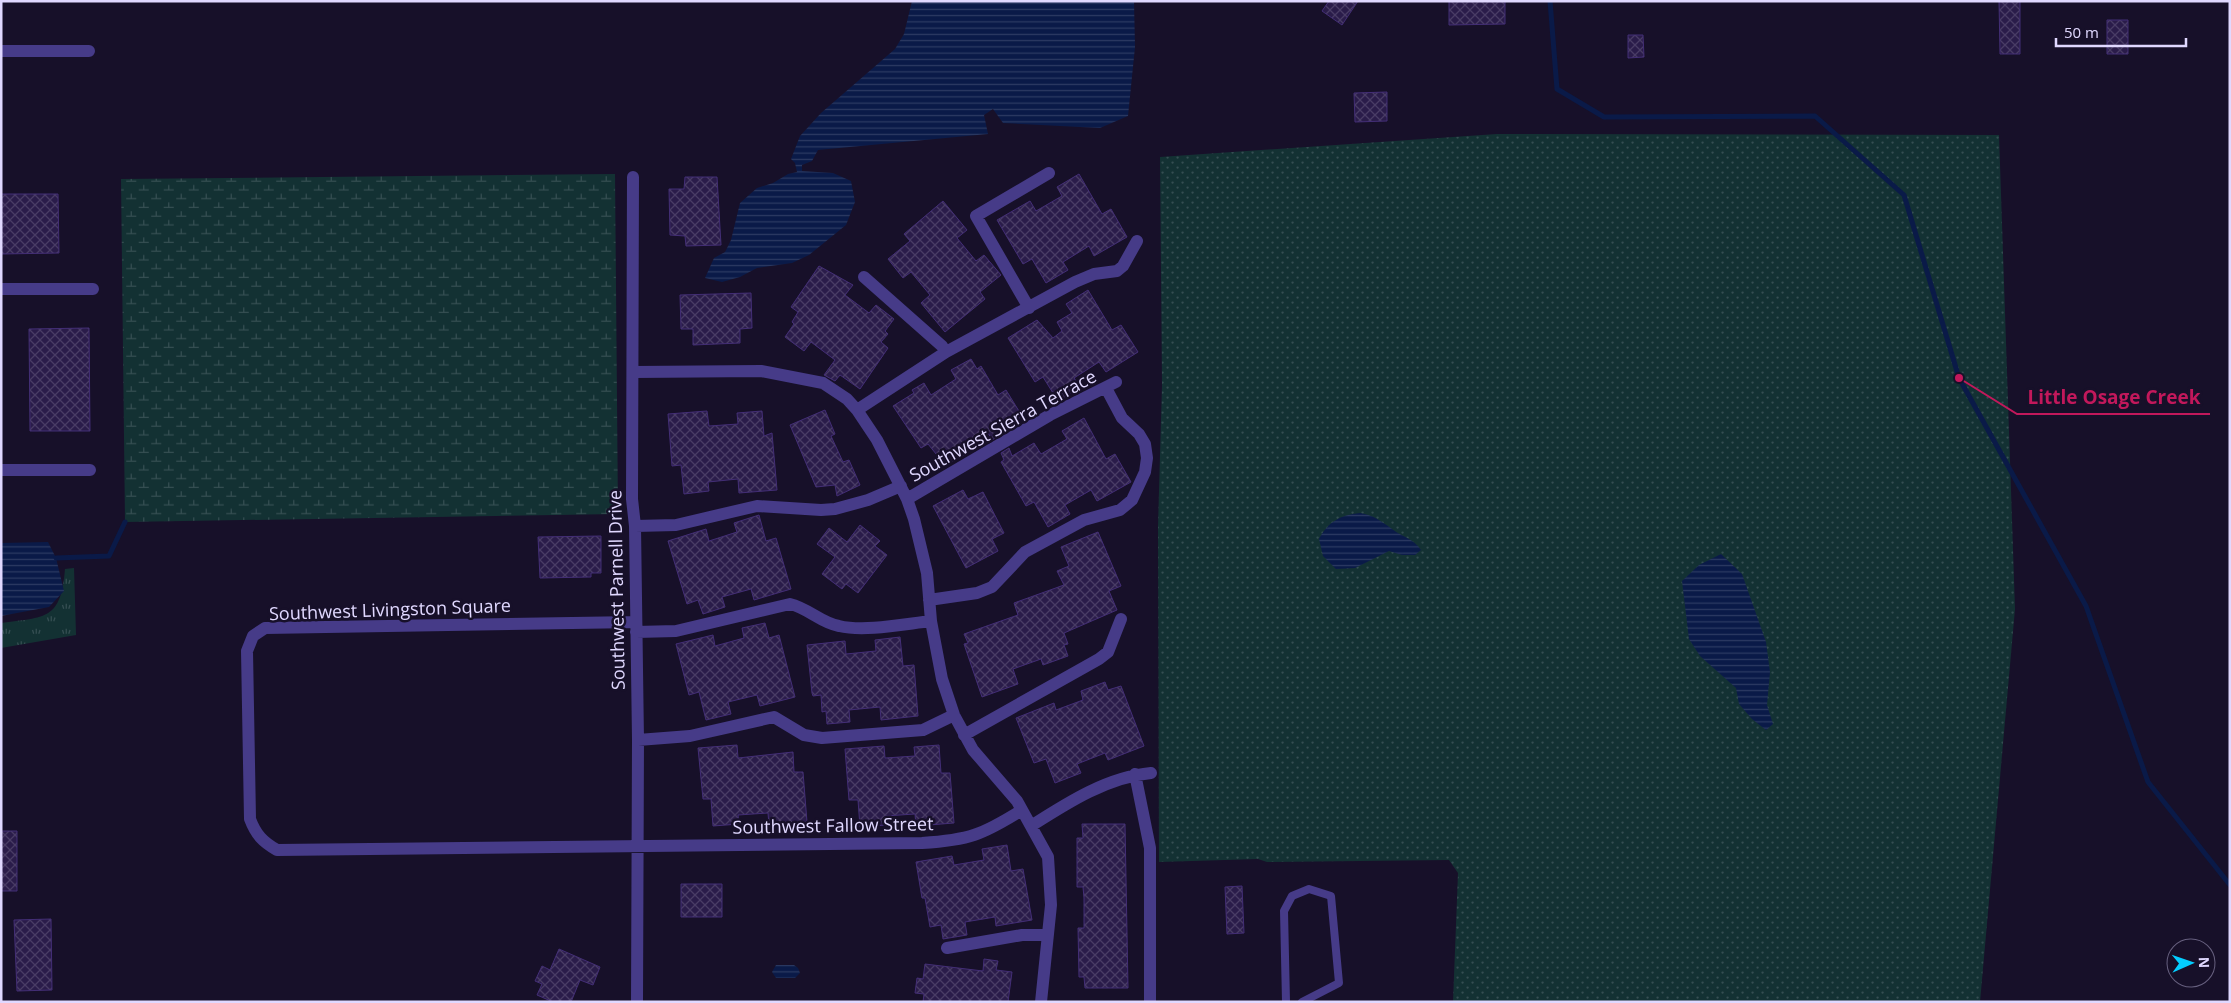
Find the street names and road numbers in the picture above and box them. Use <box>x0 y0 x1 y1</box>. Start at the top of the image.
street label: Southwest Sierra Terrace <box>905 364 1100 487</box>
street label: Southwest Parnell Drive <box>602 490 630 690</box>
street label: Southwest Livingston Square <box>269 593 511 625</box>
street label: Southwest Fallow Street <box>732 811 934 839</box>

